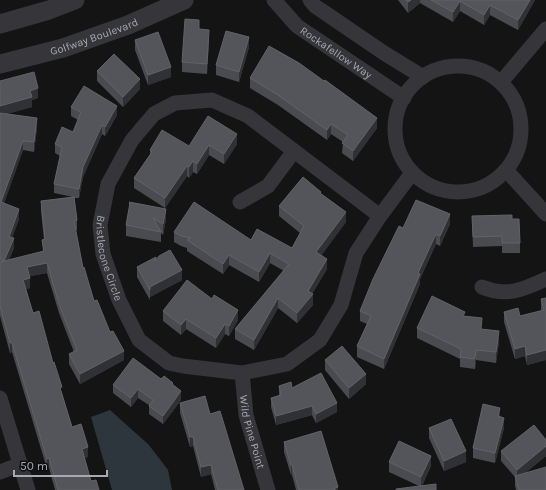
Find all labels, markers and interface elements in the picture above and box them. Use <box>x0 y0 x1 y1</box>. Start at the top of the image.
street label: Golfway Boulevard <box>49 15 140 58</box>
street label: Rockafellow Way <box>298 24 375 81</box>
street label: Bristlecone Circle <box>93 214 125 303</box>
street label: Wild Pine Point <box>238 394 268 470</box>
scale bar <box>14 452 107 478</box>
text: 50 m <box>20 459 48 473</box>

